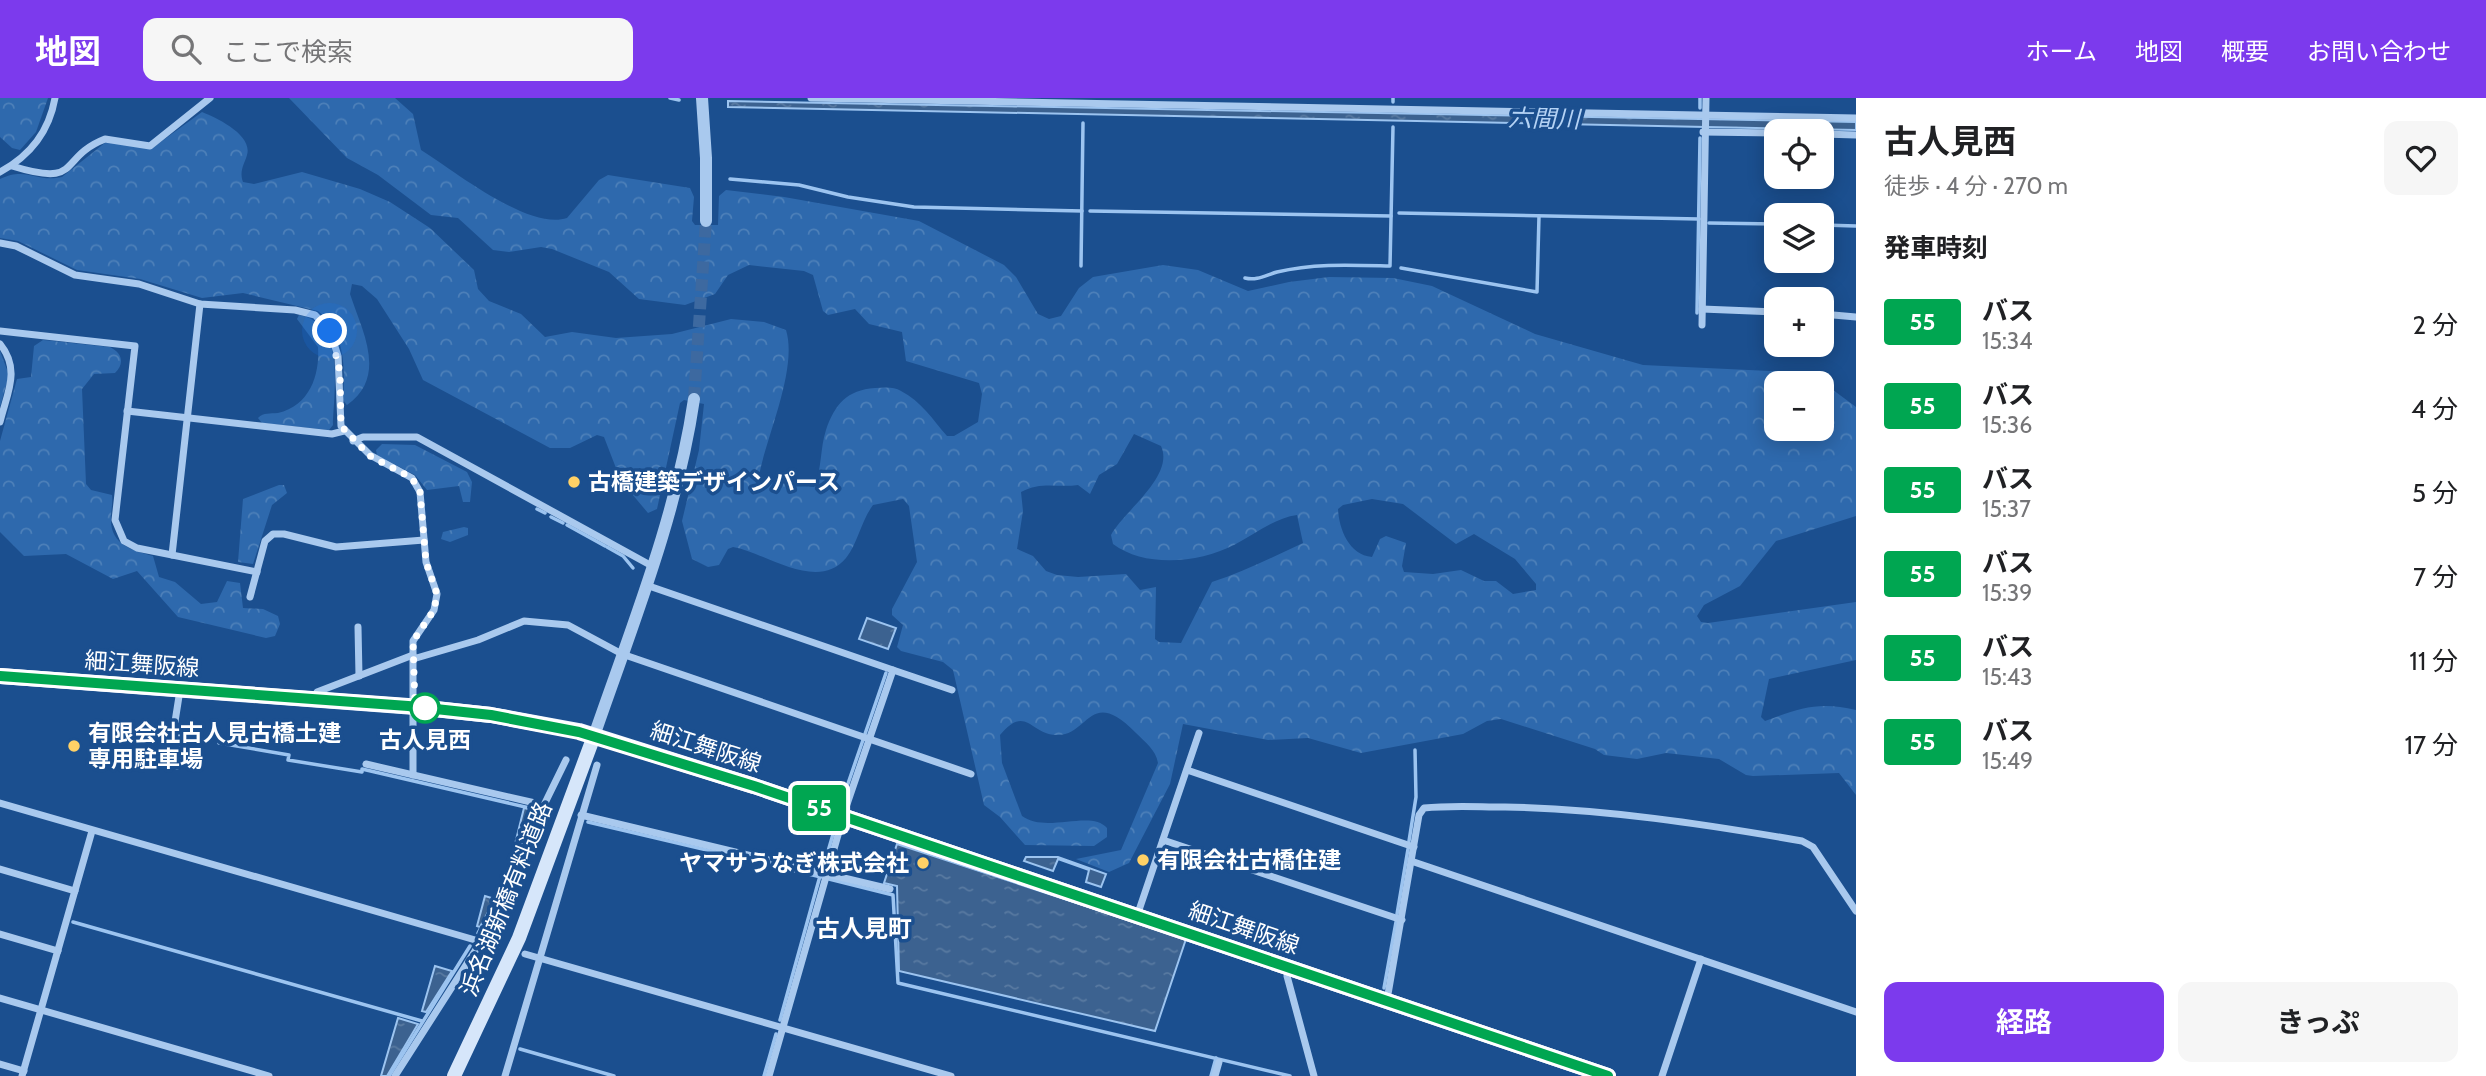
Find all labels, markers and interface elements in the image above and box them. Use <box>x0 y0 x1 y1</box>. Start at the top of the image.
search box <box>143 18 633 81</box>
icon: search <box>167 30 205 68</box>
text: 地図 <box>35 31 101 71</box>
text: ここで検索 <box>223 36 353 68</box>
text: ホーム <box>2026 37 2097 66</box>
text: 地図 <box>2135 37 2183 66</box>
text: 概要 <box>2221 37 2269 66</box>
text: お問い合わせ <box>2307 37 2451 66</box>
water label: 六間川 <box>1508 103 1583 134</box>
map controls <box>1764 119 1834 441</box>
button: locate <box>1764 119 1834 189</box>
text: 古人見西 <box>1884 121 2016 161</box>
button: heart <box>2384 121 2458 195</box>
text: 徒歩 · 4 分 · 270 m <box>1884 172 2068 200</box>
button: layers <box>1764 203 1834 273</box>
text: 発車時刻 <box>1884 232 1988 264</box>
button: + <box>1764 287 1834 357</box>
text: バス <box>1982 295 2034 327</box>
text: 55 <box>1910 307 1935 336</box>
text: 2 分 <box>2413 309 2458 341</box>
your location <box>312 313 347 348</box>
text: 15:34 <box>1982 327 2032 355</box>
button: − <box>1764 371 1834 441</box>
text: バス <box>1982 379 2034 411</box>
text: 55 <box>1910 391 1935 420</box>
text: 4 分 <box>2411 393 2458 425</box>
text: 15:36 <box>1982 411 2032 439</box>
text: バス <box>1982 463 2034 495</box>
place label: 古橋建築デザインパース <box>588 468 840 496</box>
marker: 古橋建築デザインパース <box>566 474 582 490</box>
text: 55 <box>1910 475 1935 504</box>
text: 5 分 <box>2412 477 2458 509</box>
text: 15:37 <box>1982 495 2031 523</box>
text: バス <box>1982 547 2034 579</box>
text: 55 <box>1910 559 1935 588</box>
text: 7 分 <box>2413 561 2458 593</box>
text: 15:39 <box>1982 579 2032 607</box>
text: バス <box>1982 631 2034 663</box>
text: 55 <box>1910 643 1935 672</box>
text: 11 分 <box>2409 645 2458 677</box>
street label: 細江舞阪線 <box>84 646 200 682</box>
text: 15:43 <box>1982 663 2032 691</box>
marker: 古人見西 <box>410 693 440 723</box>
text: バス <box>1982 715 2034 747</box>
street label: 細江舞阪線 <box>647 716 765 778</box>
place label: 有限会社古人見古橋土建 専用駐車場 <box>88 719 341 773</box>
place label: 古人見西 <box>379 726 471 754</box>
text: 55 <box>1910 727 1935 756</box>
text: 17 分 <box>2405 729 2458 761</box>
marker: 有限会社古人見古橋土建 専用駐車場 <box>66 738 82 754</box>
text: 15:49 <box>1982 747 2033 775</box>
line badge: 55 <box>788 785 850 831</box>
text: 55 <box>806 793 832 822</box>
street label: 浜名湖新橋有料道路 <box>454 798 558 1000</box>
place label: 有限会社古橋住建 <box>1157 846 1341 874</box>
place label: ヤマサうなぎ株式会社 <box>679 849 909 877</box>
marker: 有限会社古橋住建 <box>1135 852 1151 868</box>
marker: ヤマサうなぎ株式会社 <box>915 855 931 871</box>
street label: 細江舞阪線 <box>1185 896 1303 960</box>
district label: 古人見町 <box>816 914 912 943</box>
button: 経路 <box>1884 982 2164 1062</box>
button: きっぷ <box>2178 982 2458 1062</box>

